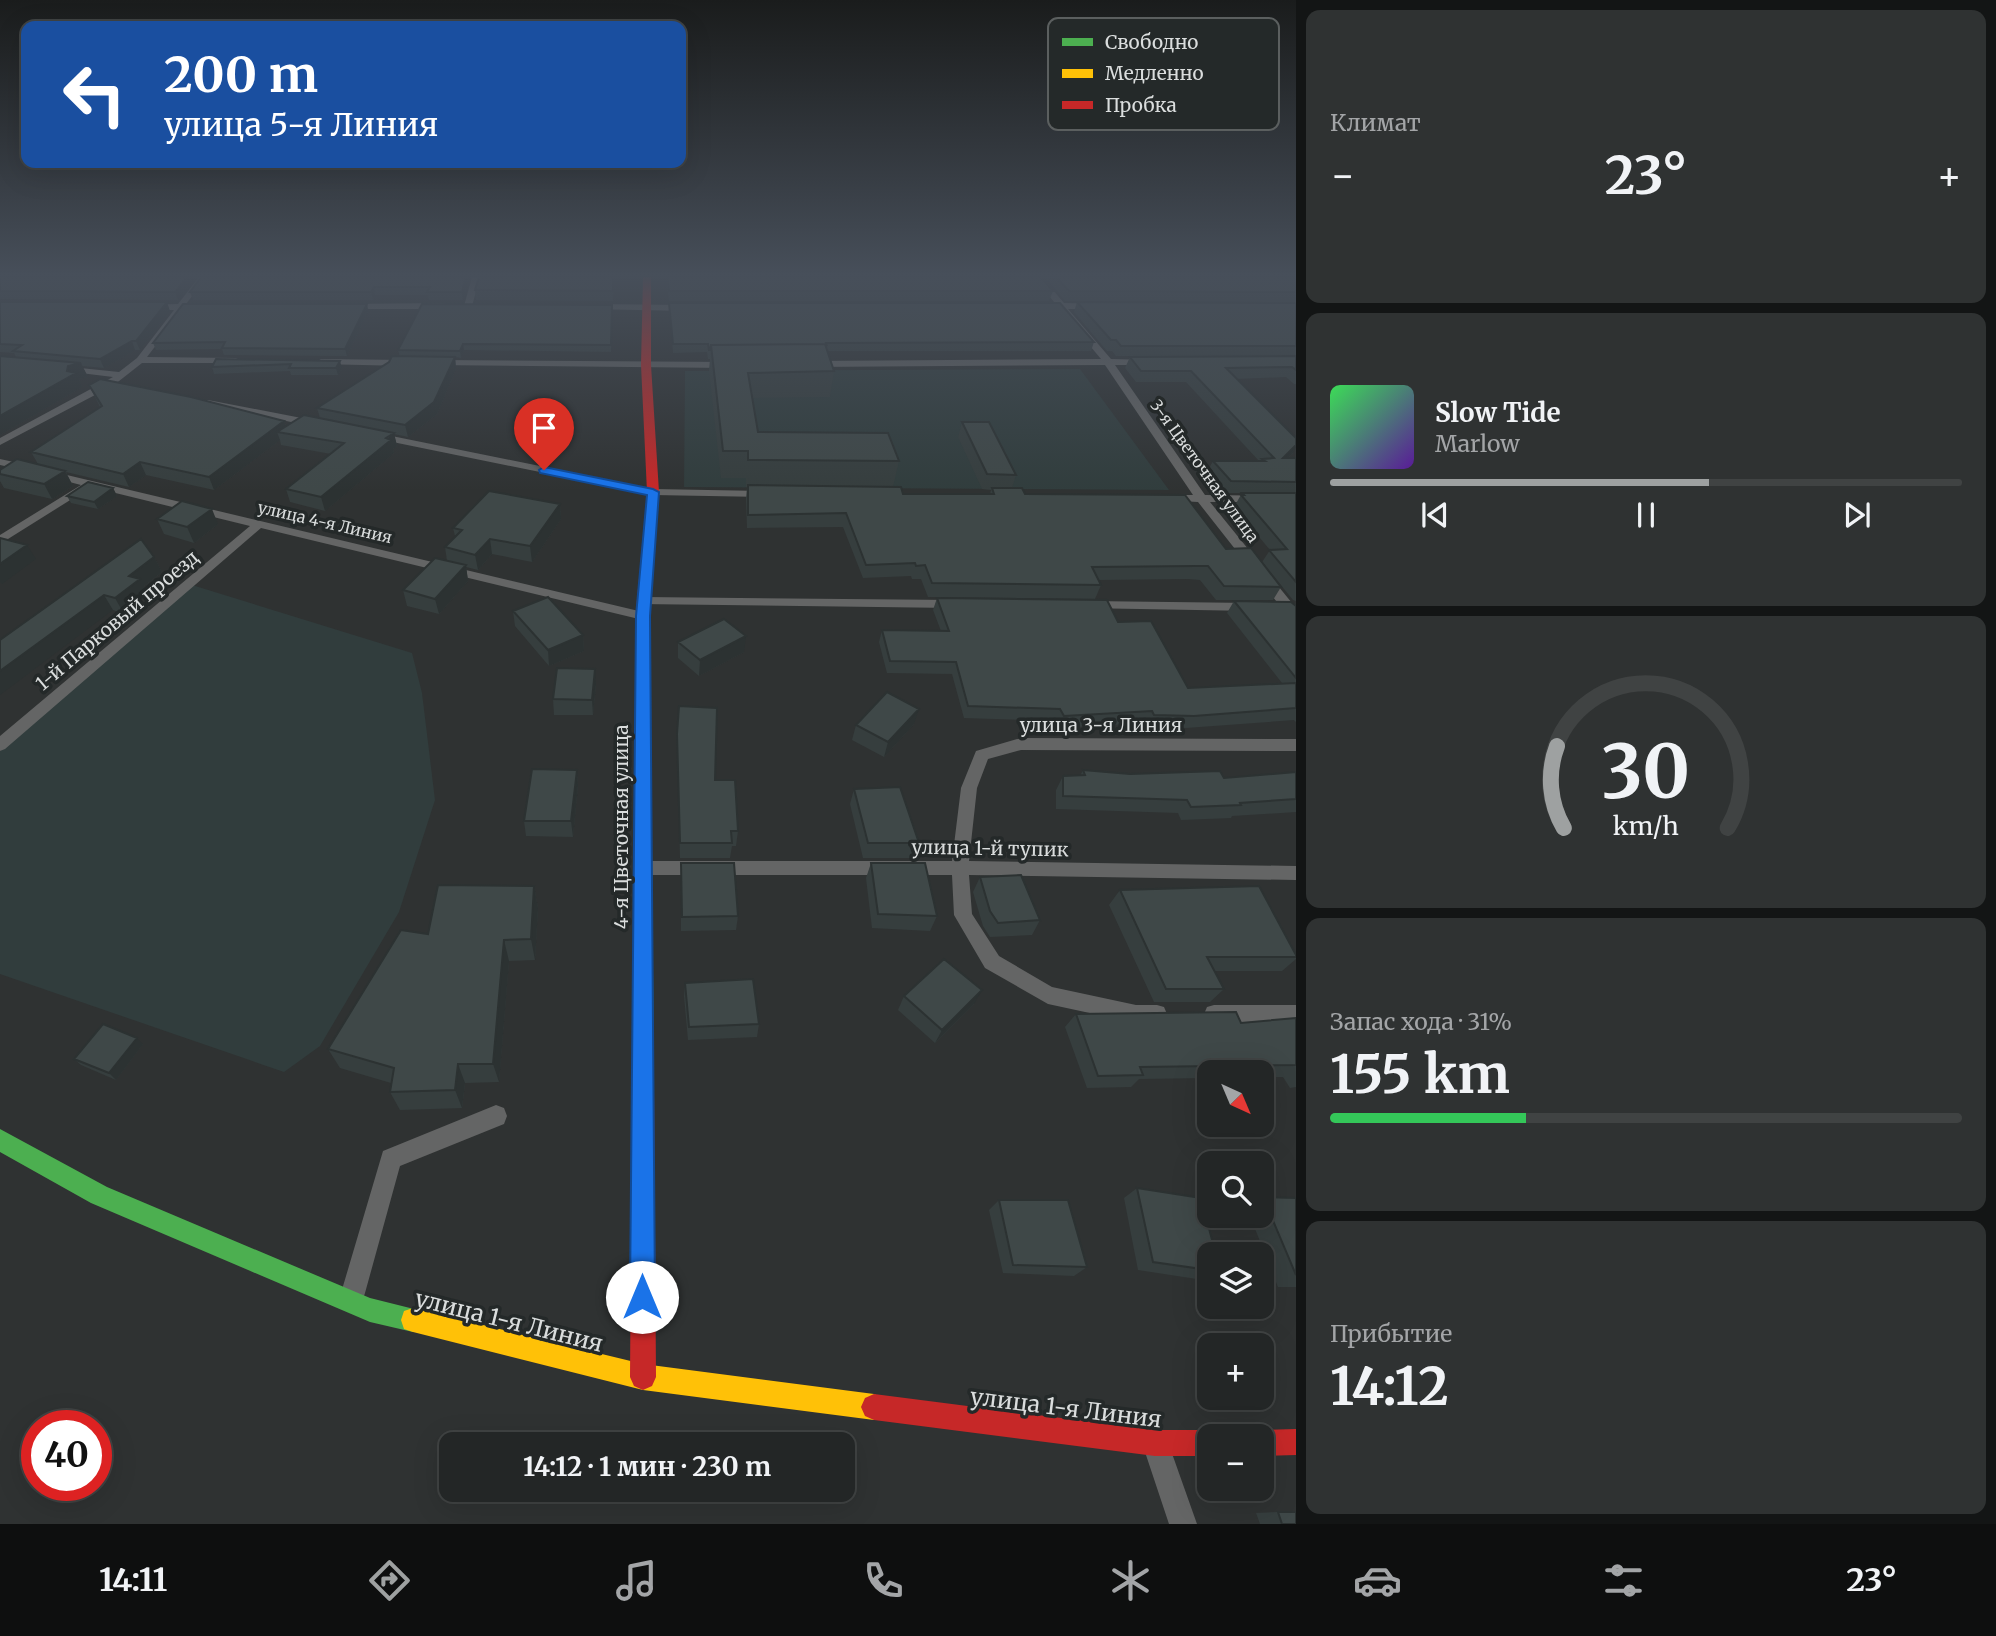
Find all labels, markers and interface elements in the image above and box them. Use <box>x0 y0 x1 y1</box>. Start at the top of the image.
legend <box>1048 18 1279 130</box>
text: Свободно <box>1105 30 1198 54</box>
text: 200 m <box>164 44 318 105</box>
icon: left <box>49 49 140 140</box>
text: Медленно <box>1105 61 1204 85</box>
text: Пробка <box>1105 93 1177 117</box>
text: улица 5-я Линия <box>164 105 438 145</box>
text: Климат <box>1330 108 1421 137</box>
text: 23° <box>1605 143 1687 208</box>
text: − <box>1330 152 1355 199</box>
text: + <box>1937 152 1962 199</box>
street label: 3-я Цветочная улица <box>1146 396 1264 547</box>
text: Slow Tide <box>1435 396 1561 429</box>
pin <box>514 398 574 470</box>
icon: arrive <box>525 409 563 447</box>
text: Marlow <box>1435 429 1520 458</box>
icon: previous <box>1416 496 1454 534</box>
icon: pause <box>1627 496 1665 534</box>
icon: next <box>1838 496 1876 534</box>
street label: улица 4-я Линия <box>256 497 394 547</box>
street label: 1-й Парковый проезд <box>31 545 203 695</box>
street label: улица 3-я Линия <box>1020 713 1182 737</box>
street label: 4-я Цветочная улица <box>609 725 633 929</box>
text: 30 <box>1601 726 1691 818</box>
text: km/h <box>1613 810 1679 842</box>
street label: улица 1-й тупик <box>911 835 1069 861</box>
text: Запас хода · 31% <box>1330 1007 1512 1036</box>
text: 155 km <box>1330 1042 1510 1107</box>
north arrow <box>1197 1060 1274 1138</box>
map controls <box>1197 1060 1274 1501</box>
button: search <box>1197 1151 1274 1228</box>
button: layers <box>1197 1242 1274 1319</box>
position arrow <box>605 1260 679 1334</box>
street label: улица 1-я Линия <box>412 1283 606 1358</box>
text: Прибытие <box>1330 1319 1452 1348</box>
button: + <box>1197 1333 1274 1410</box>
text: 14:12 <box>1330 1354 1449 1419</box>
street label: улица 1-я Линия <box>969 1381 1163 1434</box>
speed limit sign: 40 <box>21 1410 112 1501</box>
button: − <box>1197 1424 1274 1501</box>
text: 14:12 · 1 мин · 230 m <box>523 1450 771 1483</box>
icon: directions <box>365 1556 414 1605</box>
icon: music <box>612 1556 661 1605</box>
icon: phone <box>859 1556 908 1605</box>
icon: climate <box>1106 1556 1155 1605</box>
icon: car <box>1353 1556 1402 1605</box>
icon: filters <box>1599 1556 1648 1605</box>
text: 14:11 <box>99 1560 167 1600</box>
text: 23° <box>1846 1560 1897 1600</box>

